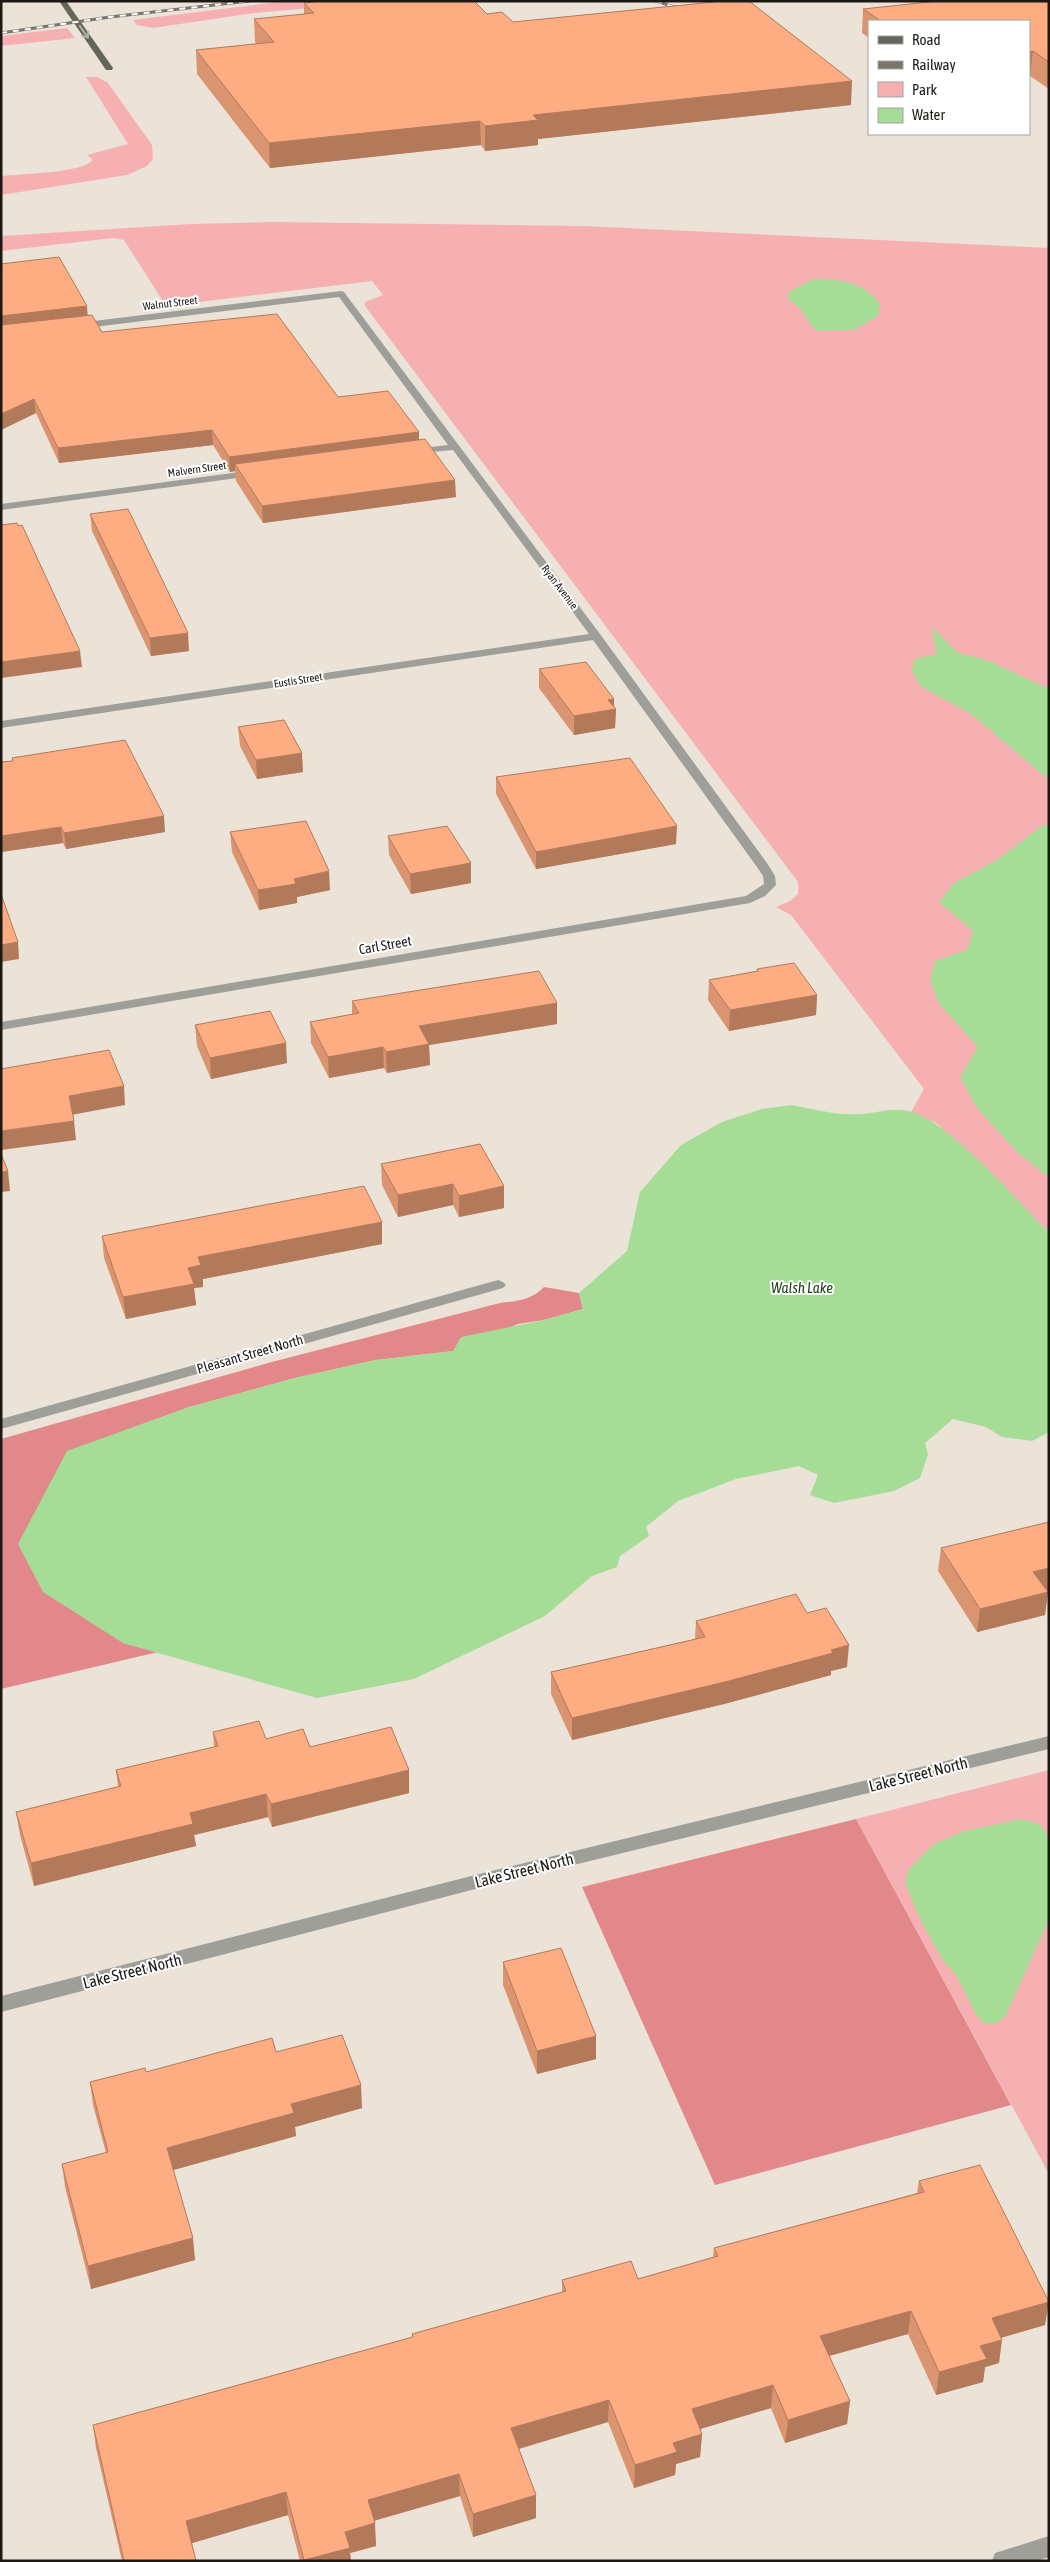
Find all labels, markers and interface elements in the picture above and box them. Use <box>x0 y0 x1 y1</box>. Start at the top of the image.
legend <box>868 20 1030 135</box>
one-way arrow <box>79 24 89 38</box>
text: Road <box>912 31 941 48</box>
text: Railway <box>912 56 956 73</box>
text: Park <box>912 81 937 98</box>
text: Water <box>912 106 945 123</box>
street label: Walnut Street <box>142 294 198 312</box>
street label: Malvern Street <box>167 459 227 479</box>
street label: Ryan Avenue <box>539 562 581 612</box>
street label: Eustis Street <box>273 670 323 690</box>
street label: Carl Street <box>357 932 413 958</box>
water label: Walsh Lake <box>771 1279 833 1296</box>
street label: Pleasant Street North <box>195 1331 305 1377</box>
street label: Lake Street North <box>867 1753 969 1795</box>
street label: Lake Street North <box>473 1849 575 1891</box>
street label: Lake Street North <box>81 1950 183 1992</box>

